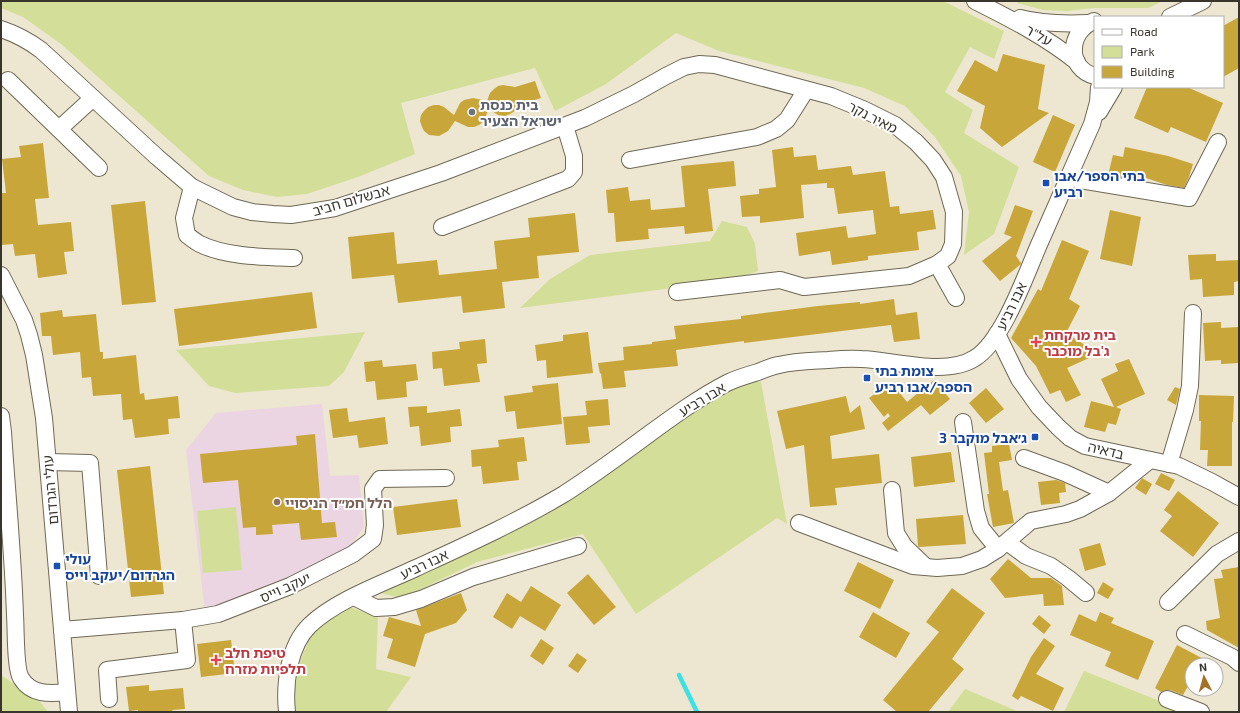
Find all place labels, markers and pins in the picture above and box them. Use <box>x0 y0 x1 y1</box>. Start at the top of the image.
place label: בית כנסת ישראל הצעיר <box>480 96 562 129</box>
marker: בית כנסת ישראל הצעיר <box>467 107 477 117</box>
place label: בתי הספר/אבו רביע <box>1054 167 1145 200</box>
marker: בתי הספר/אבו רביע <box>1041 178 1051 188</box>
place label: בית מרקחת ג'בל מוכבר <box>1044 326 1116 359</box>
marker: בית מרקחת ג'בל מוכבר <box>1031 337 1041 347</box>
place label: צומת בתי הספר/אבו רביע <box>875 362 972 395</box>
marker: צומת בתי הספר/אבו רביע <box>862 373 872 383</box>
place label: ג׳אבל מוקבר 3 <box>939 429 1027 446</box>
marker: ג׳אבל מוקבר 3 <box>1030 432 1040 442</box>
place label: הלל חמ״ד הניסויי <box>285 494 392 511</box>
marker: הלל חמ״ד הניסויי <box>272 497 282 507</box>
place label: עולי הגרדום/יעקב וייס <box>65 550 175 583</box>
marker: עולי הגרדום/יעקב וייס <box>52 561 62 571</box>
place label: טיפת חלב תלפיות מזרח <box>225 644 306 677</box>
marker: טיפת חלב תלפיות מזרח <box>210 654 222 666</box>

